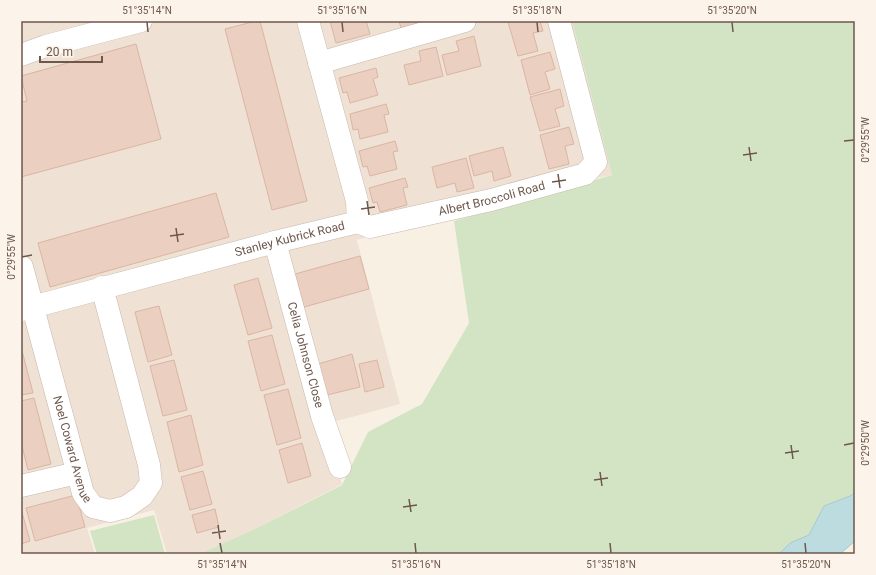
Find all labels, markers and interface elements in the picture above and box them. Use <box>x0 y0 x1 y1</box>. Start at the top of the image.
text: 51°35'14"N <box>122 5 172 16</box>
text: 51°35'16"N <box>317 5 367 16</box>
text: 51°35'18"N <box>512 5 562 16</box>
text: 51°35'20"N <box>707 5 757 16</box>
scale bar <box>40 38 102 64</box>
text: 20 m <box>46 45 73 59</box>
text: 0°29'55"W <box>860 117 871 163</box>
street label: Albert Broccoli Road <box>437 178 546 219</box>
street label: Stanley Kubrick Road <box>233 218 346 259</box>
text: 0°29'55"W <box>6 234 17 280</box>
street label: Celia Johnson Close <box>285 300 326 409</box>
street label: Noel Coward Avenue <box>50 394 95 506</box>
text: 0°29'50"W <box>860 420 871 466</box>
text: 51°35'14"N <box>197 559 247 570</box>
text: 51°35'16"N <box>391 559 441 570</box>
text: 51°35'18"N <box>586 559 636 570</box>
text: 51°35'20"N <box>781 559 831 570</box>

